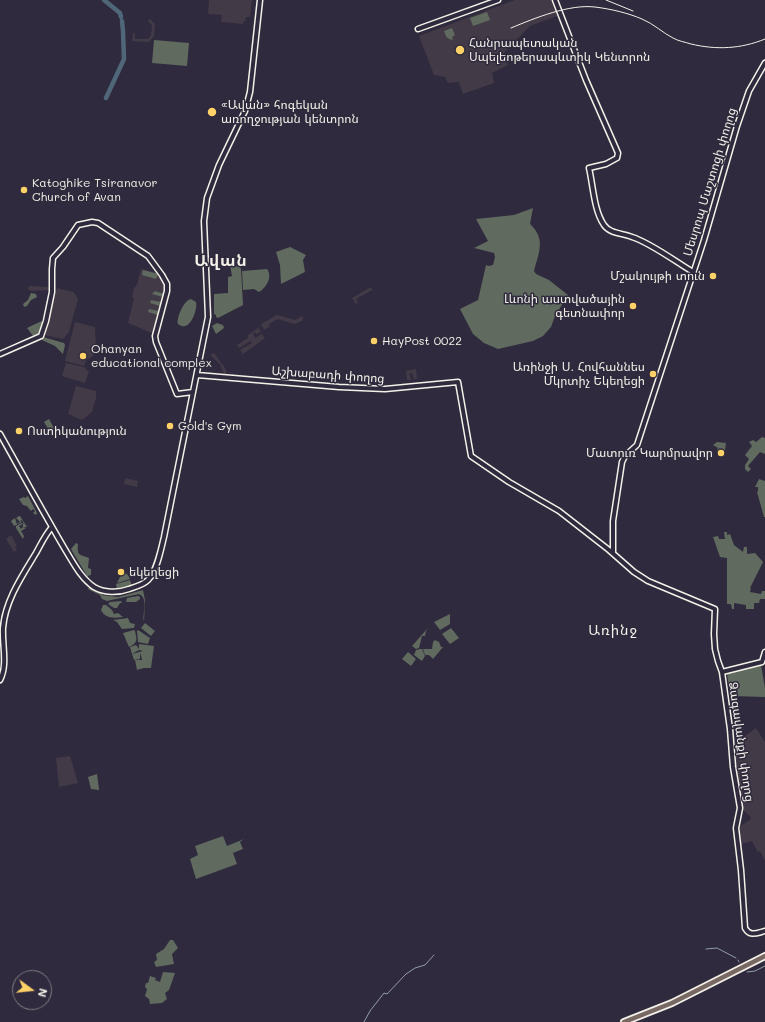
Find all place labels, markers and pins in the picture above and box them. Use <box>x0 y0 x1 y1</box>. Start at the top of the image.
place label: Հանրապետական Սպելեոթերապևտիկ Կենտրոն <box>469 36 650 64</box>
marker: Հանրապետական Սպելեոթերապևտիկ Կենտրոն <box>454 44 466 56</box>
place label: «Ավան» հոգեկան առողջության կենտրոն <box>221 98 359 126</box>
marker: «Ավան» հոգեկան առողջության կենտրոն <box>206 106 218 118</box>
place label: Katoghike Tsiranavor Church of Avan <box>32 176 157 204</box>
marker: Katoghike Tsiranavor Church of Avan <box>19 185 29 195</box>
place label: Մշակույթի տուն <box>610 269 705 283</box>
marker: Մշակույթի տուն <box>708 271 718 281</box>
place label: Լևոնի աստվածային գետնափոր <box>504 292 625 320</box>
marker: Լևոնի աստվածային գետնափոր <box>628 301 638 311</box>
place label: HayPost 0022 <box>382 334 462 348</box>
marker: HayPost 0022 <box>369 336 379 346</box>
place label: Ohanyan educational complex <box>91 342 212 370</box>
marker: Ohanyan educational complex <box>78 351 88 361</box>
place label: Առինջի Ս. Հովհաննես Մկրտիչ Եկեղեցի <box>513 360 645 388</box>
marker: Առինջի Ս. Հովհաննես Մկրտիչ Եկեղեցի <box>648 369 658 379</box>
place label: Gold's Gym <box>178 419 242 433</box>
marker: Gold's Gym <box>165 421 175 431</box>
place label: Ոստիկանություն <box>27 424 127 438</box>
marker: Ոստիկանություն <box>14 426 24 436</box>
place label: Մատուռ Կարմրավոր <box>586 446 713 460</box>
marker: Մատուռ Կարմրավոր <box>716 448 726 458</box>
place label: եկեղեցի <box>129 565 179 579</box>
marker: եկեղեցի <box>116 567 126 577</box>

